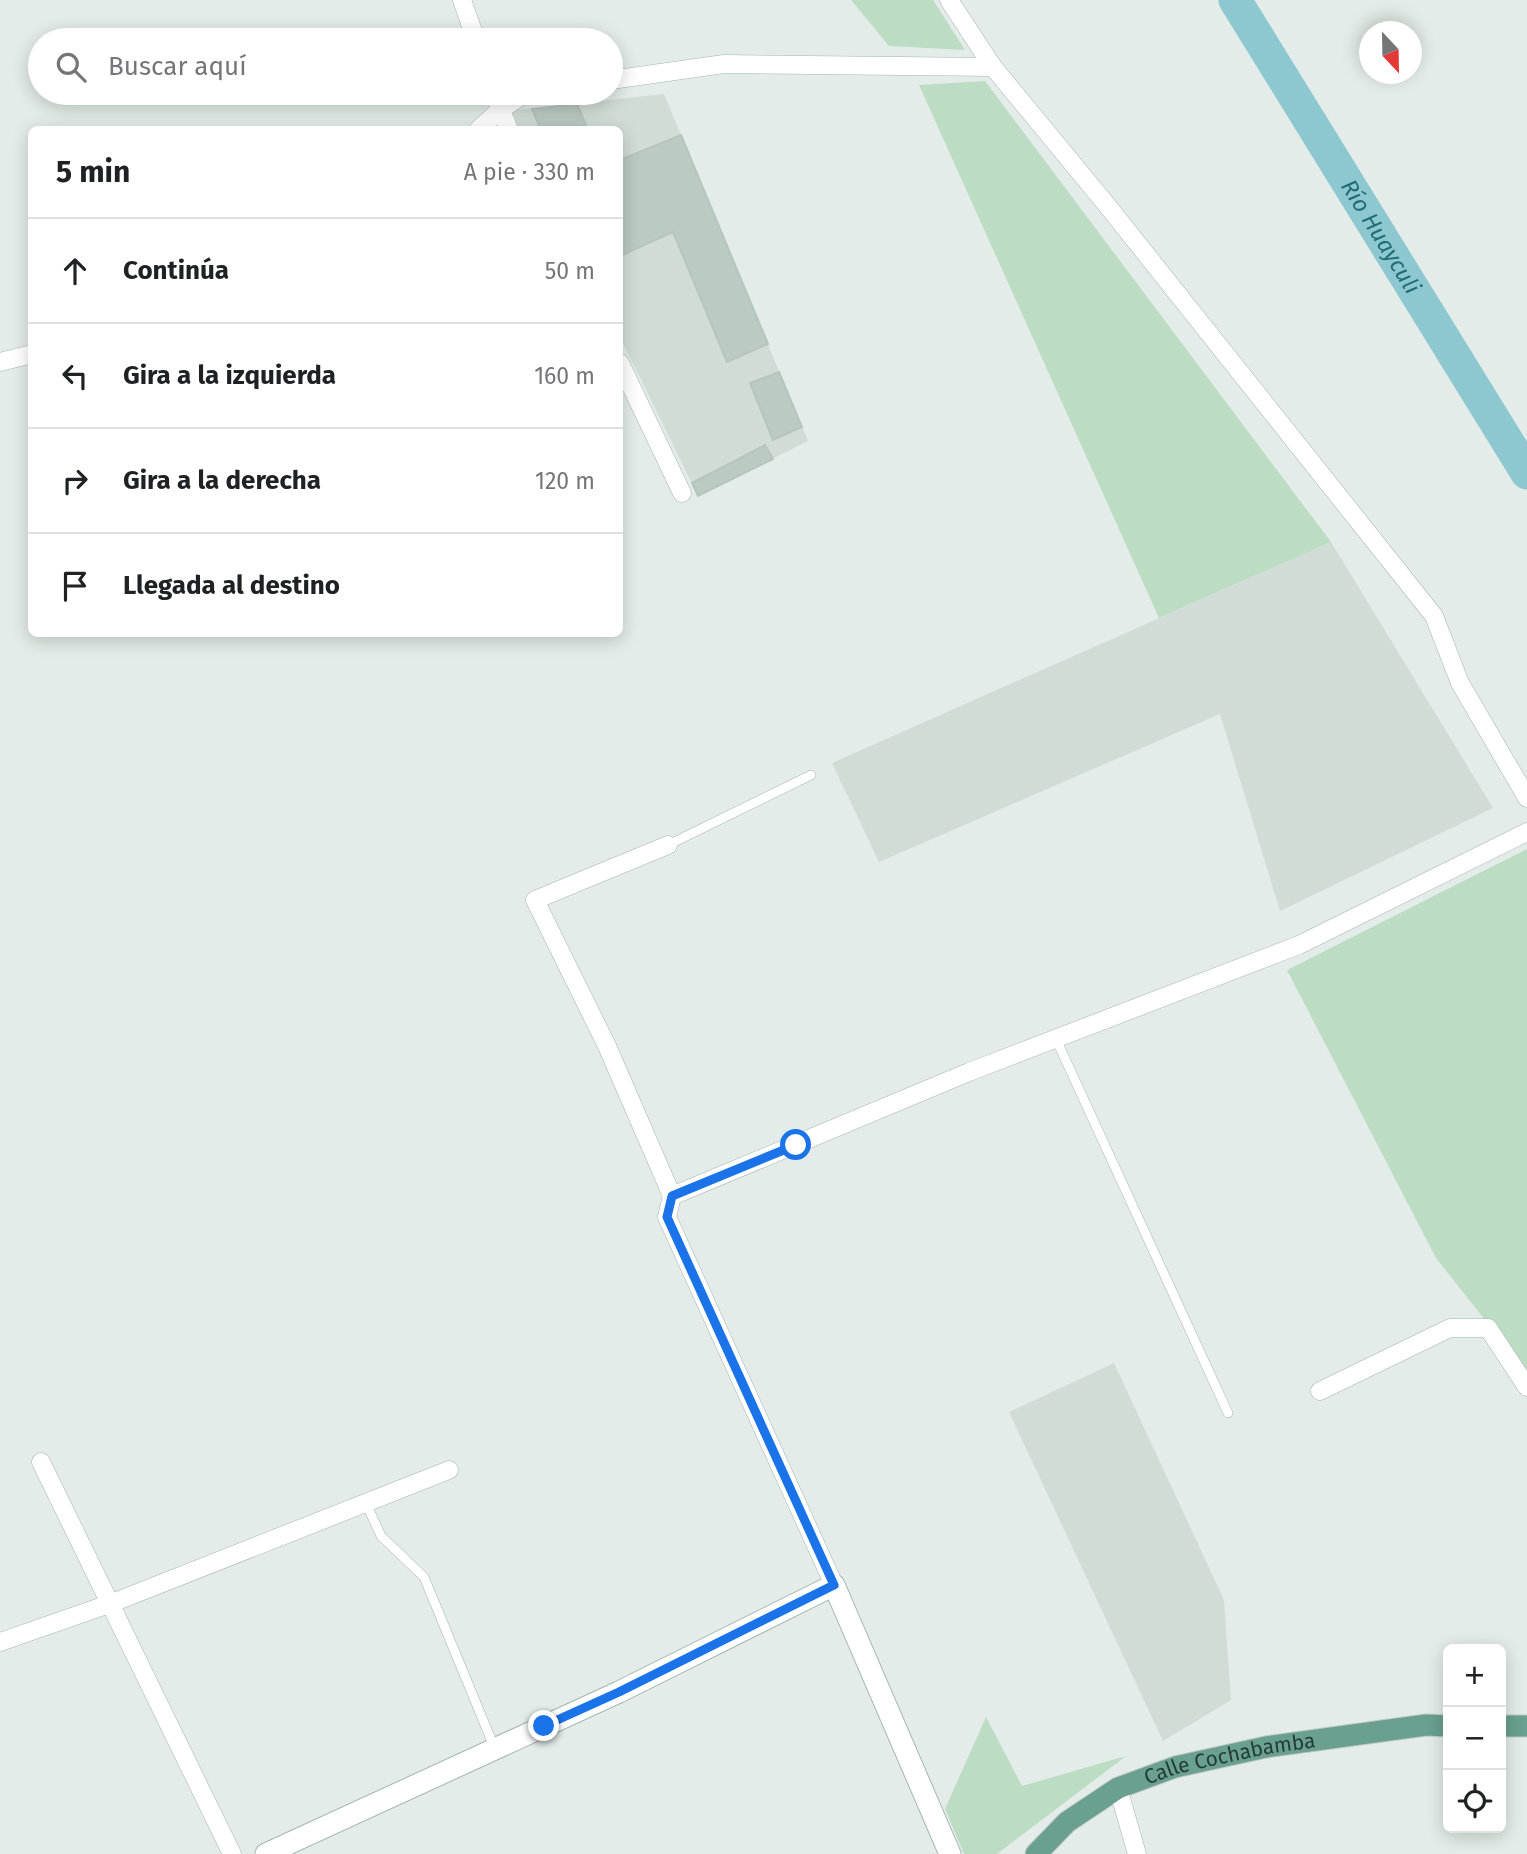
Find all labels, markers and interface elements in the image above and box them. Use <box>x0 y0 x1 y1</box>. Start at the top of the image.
north arrow <box>1359 21 1422 84</box>
search box <box>28 28 623 105</box>
icon: search <box>52 48 90 86</box>
text: Buscar aquí <box>108 51 246 82</box>
text: 5 min <box>56 154 130 190</box>
text: A pie · 330 m <box>464 158 595 186</box>
water label: Río Huayculi <box>1335 174 1427 299</box>
icon: ahead <box>56 252 94 290</box>
text: Continúa <box>123 255 229 286</box>
text: 50 m <box>545 257 595 285</box>
icon: left <box>56 357 94 395</box>
text: Gira a la izquierda <box>123 360 336 391</box>
text: 160 m <box>534 362 595 390</box>
icon: right <box>56 462 94 500</box>
text: Gira a la derecha <box>123 465 321 496</box>
text: 120 m <box>535 467 595 495</box>
icon: arrive <box>56 567 94 605</box>
text: Llegada al destino <box>123 570 340 601</box>
route start <box>780 1129 811 1160</box>
map controls <box>1443 1644 1506 1833</box>
button: + <box>1443 1644 1506 1707</box>
button: − <box>1443 1707 1506 1770</box>
route end <box>528 1710 559 1741</box>
street label: Calle Cochabamba <box>1140 1727 1317 1790</box>
button: locate <box>1443 1770 1506 1833</box>

